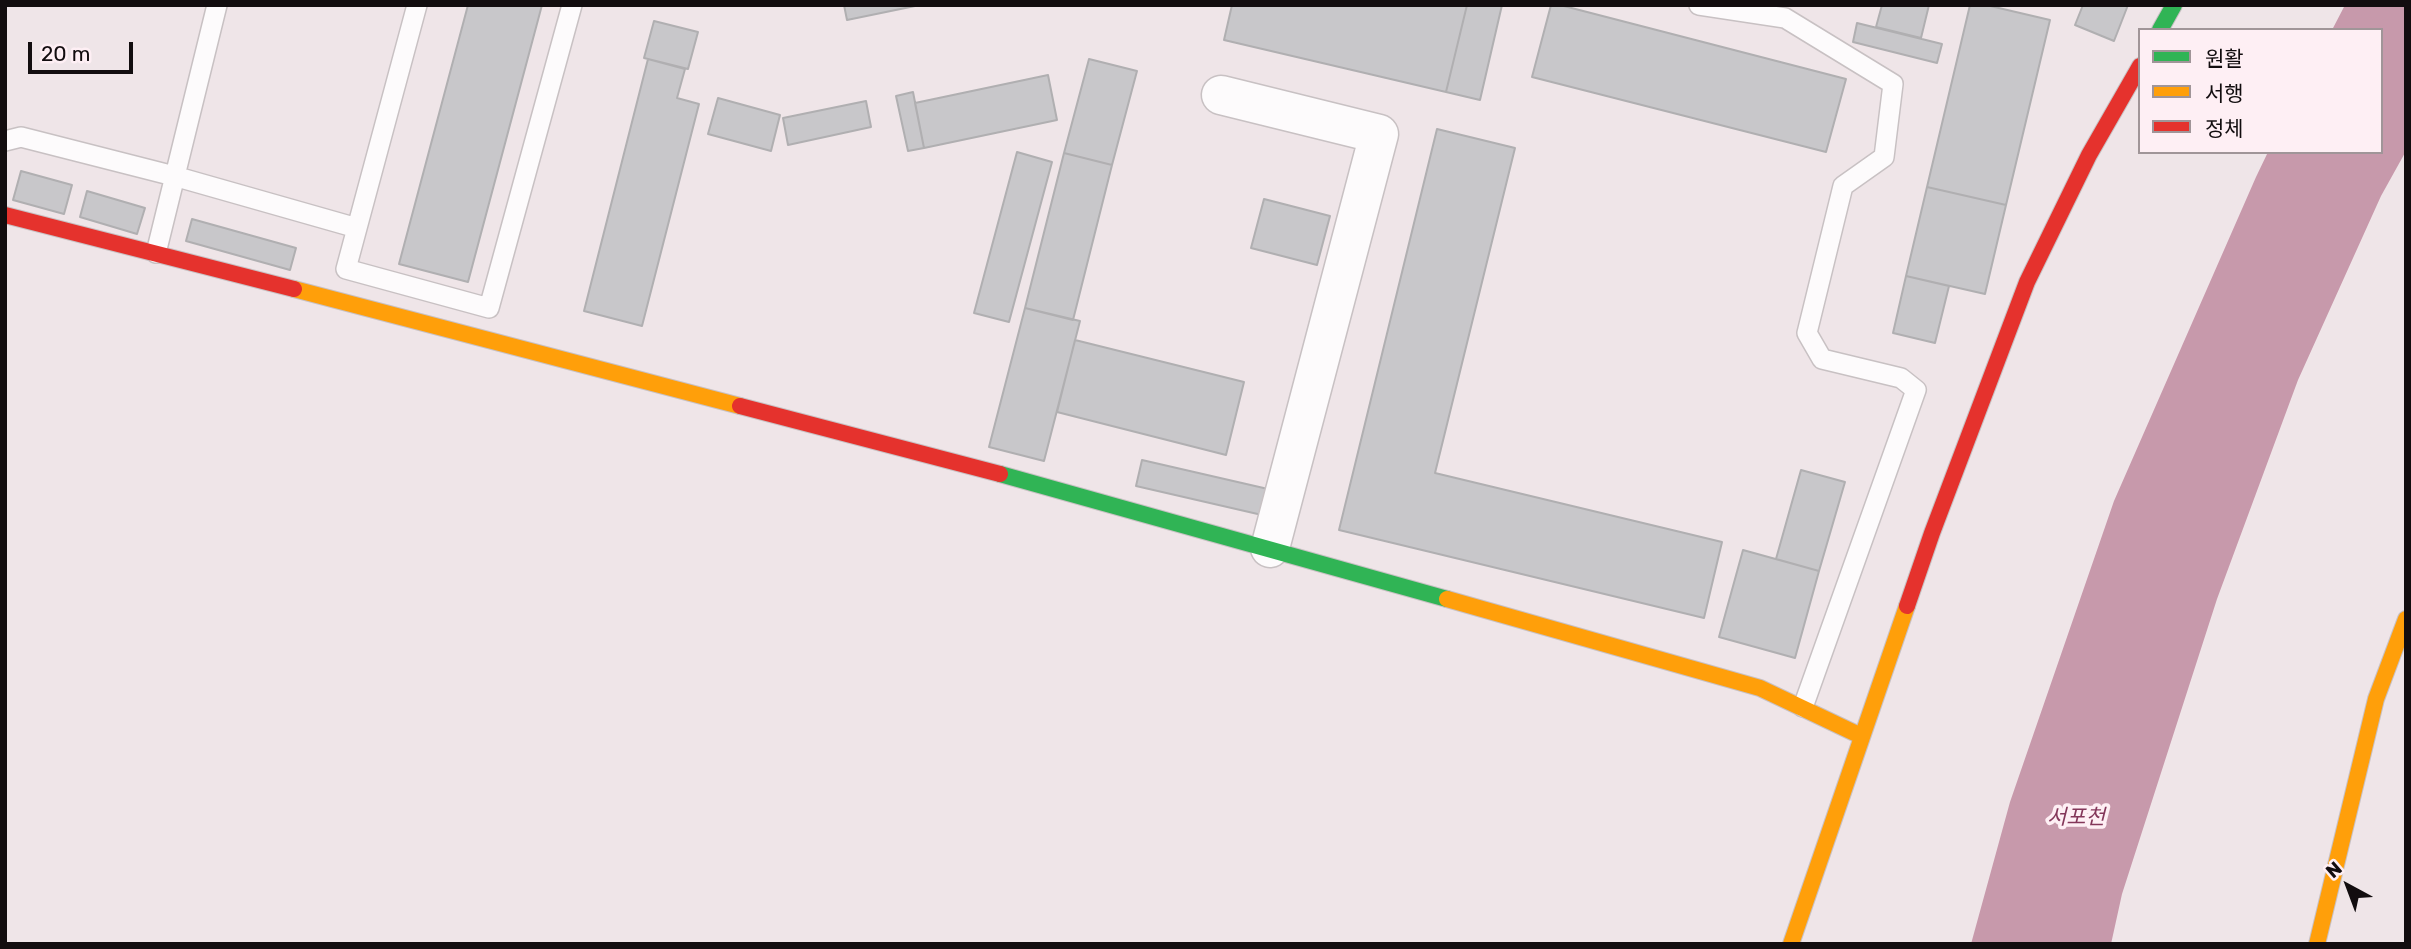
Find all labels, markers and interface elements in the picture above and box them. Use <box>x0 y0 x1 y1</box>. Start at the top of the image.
scale bar <box>32 28 136 72</box>
legend <box>2138 28 2383 154</box>
text: 20 m <box>41 41 90 66</box>
text: 원활 <box>2205 46 2244 71</box>
text: 서행 <box>2205 81 2244 106</box>
text: 정체 <box>2205 116 2244 141</box>
water label: 서포천 <box>2047 805 2105 831</box>
north arrow <box>2313 851 2383 921</box>
text: N <box>2321 857 2347 883</box>

